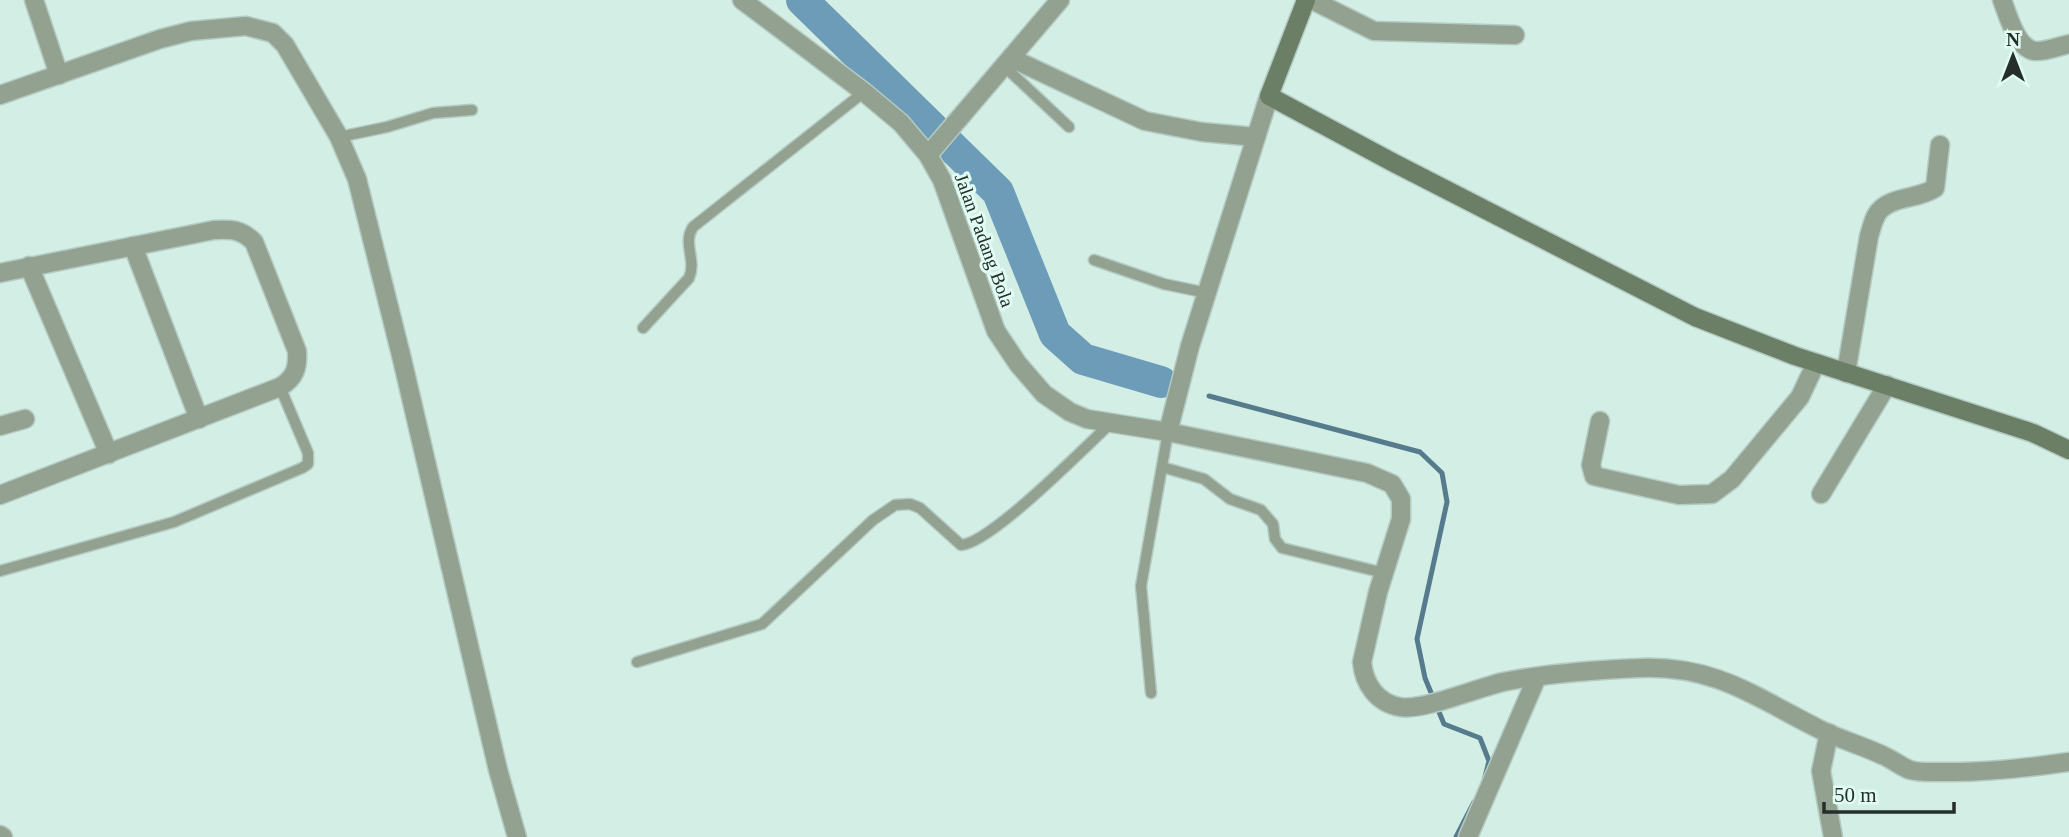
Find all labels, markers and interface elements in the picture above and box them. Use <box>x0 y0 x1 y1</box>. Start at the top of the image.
north arrow <box>1978 21 2048 91</box>
text: N <box>2006 29 2020 50</box>
street label: Jalan Padang Bola <box>951 171 1019 310</box>
scale bar <box>1824 770 1954 814</box>
text: 50 m <box>1834 783 1877 807</box>

